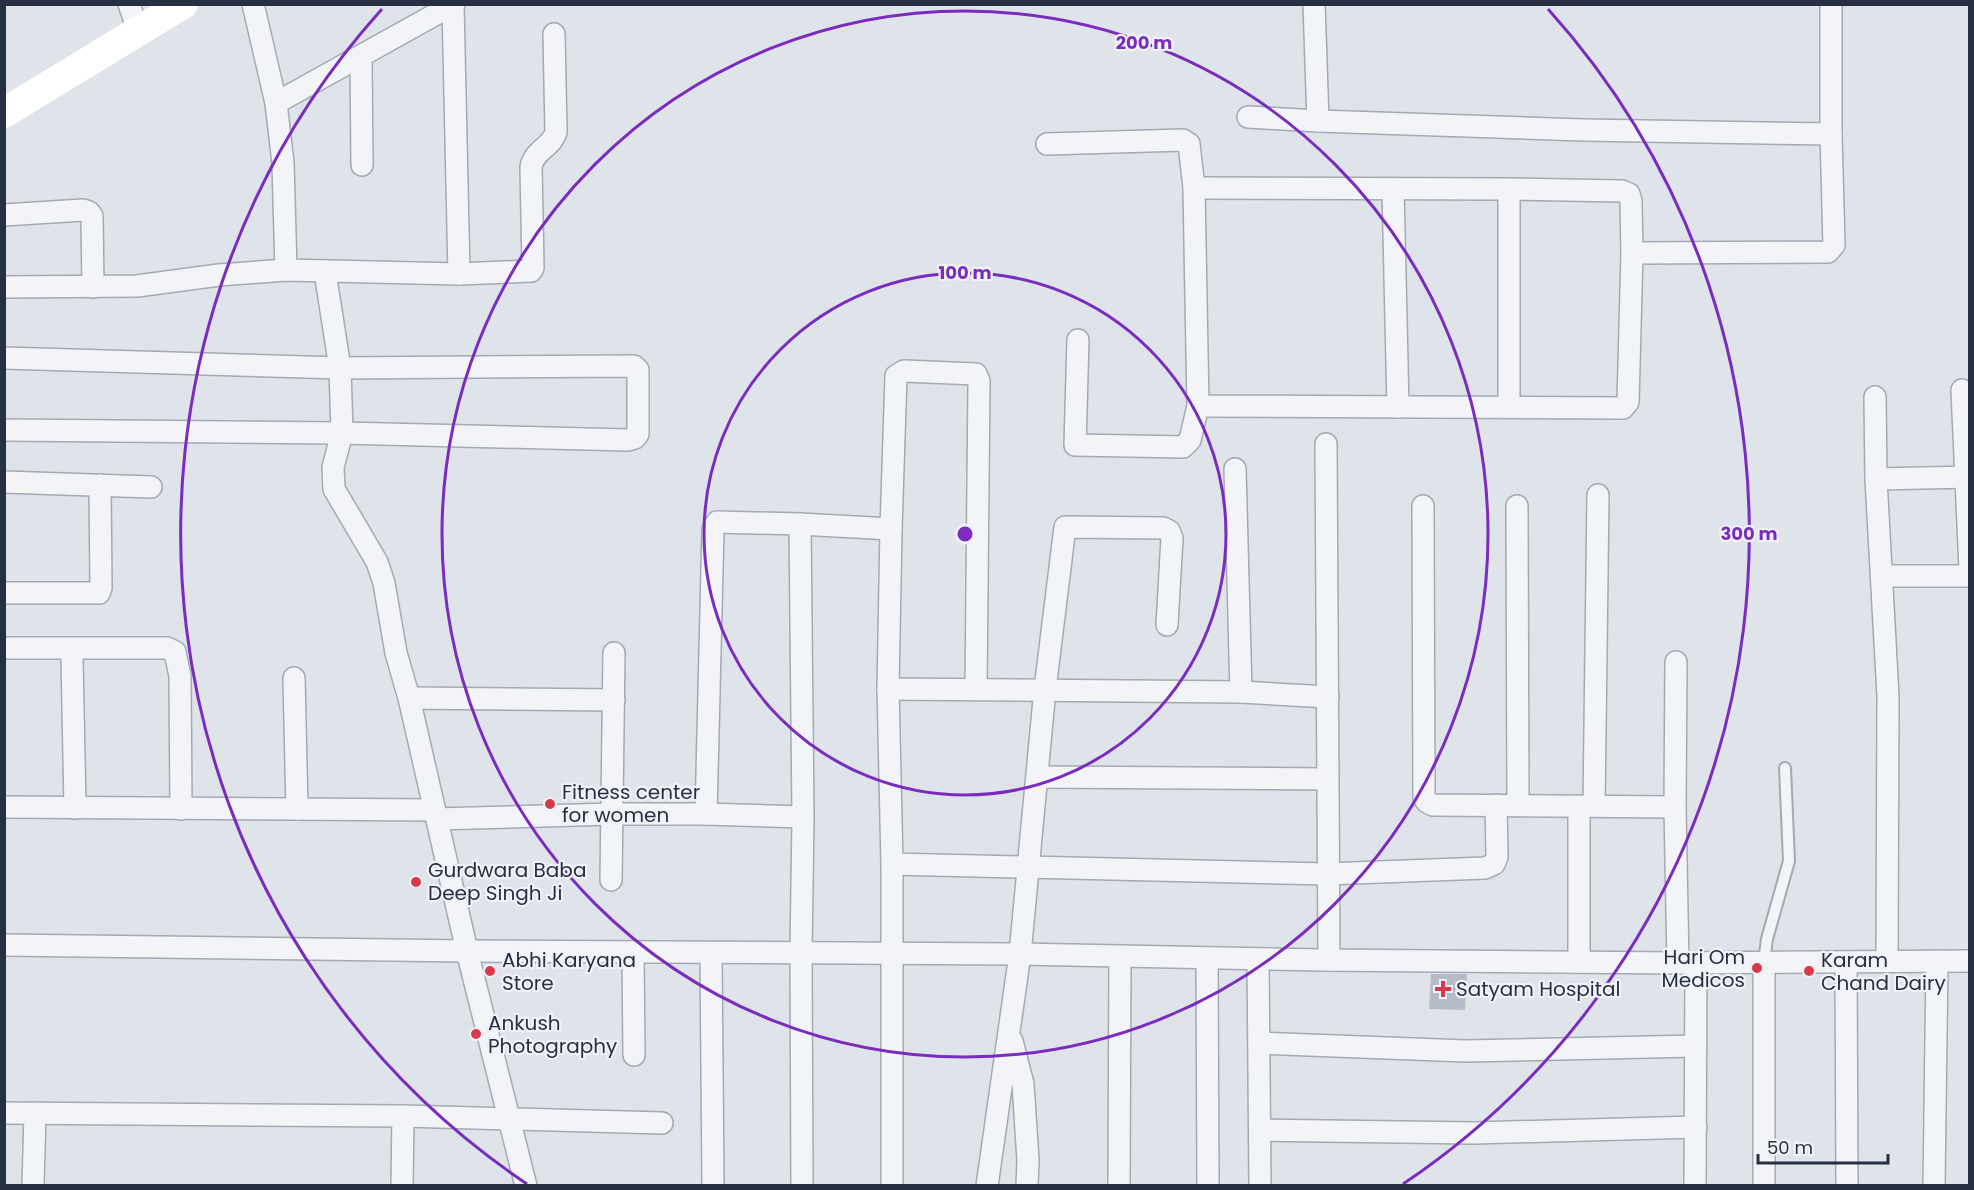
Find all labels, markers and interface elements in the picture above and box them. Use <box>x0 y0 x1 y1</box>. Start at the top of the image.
text: 200 m <box>1116 30 1172 55</box>
text: 100 m <box>938 260 992 285</box>
text: 300 m <box>1720 521 1778 546</box>
centre of rings <box>955 524 975 544</box>
place label: Fitness center for women <box>562 778 700 829</box>
marker: Fitness center for women <box>543 797 557 811</box>
place label: Gurdwara Baba Deep Singh Ji <box>428 856 586 907</box>
marker: Gurdwara Baba Deep Singh Ji <box>409 875 423 889</box>
place label: Hari Om Medicos <box>1662 943 1745 994</box>
place label: Abhi Karyana Store <box>502 946 636 997</box>
place label: Karam Chand Dairy <box>1821 946 1946 997</box>
marker: Hari Om Medicos <box>1750 961 1764 975</box>
marker: Abhi Karyana Store <box>483 964 497 978</box>
marker: Karam Chand Dairy <box>1802 964 1816 978</box>
place label: Satyam Hospital <box>1456 975 1621 1003</box>
marker: Satyam Hospital <box>1434 980 1452 998</box>
place label: Ankush Photography <box>488 1009 617 1060</box>
marker: Ankush Photography <box>469 1027 483 1041</box>
scale bar <box>1758 1127 1888 1165</box>
text: 50 m <box>1767 1135 1813 1160</box>

